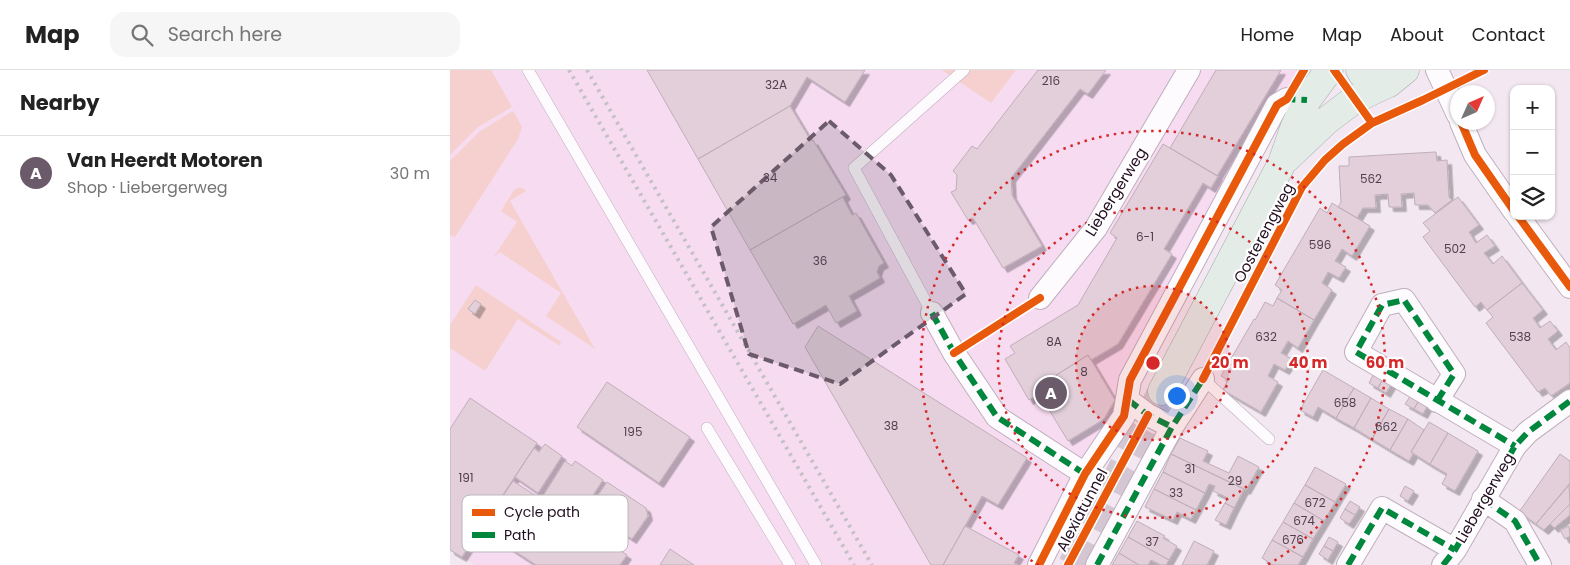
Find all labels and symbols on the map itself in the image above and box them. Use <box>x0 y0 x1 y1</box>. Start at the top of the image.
house number: 216 <box>1042 72 1060 89</box>
house number: 32A <box>765 76 787 93</box>
north arrow <box>1450 85 1495 130</box>
street label: Liebergerweg <box>1080 143 1151 240</box>
house number: 34 <box>763 169 778 186</box>
house number: 562 <box>1360 170 1382 187</box>
street label: Oosterengweg <box>1228 179 1299 286</box>
house number: 6-1 <box>1136 228 1154 245</box>
house number: 596 <box>1309 236 1331 253</box>
house number: 502 <box>1444 240 1466 257</box>
house number: 36 <box>813 252 827 269</box>
house number: 632 <box>1255 328 1277 345</box>
house number: 538 <box>1509 328 1531 345</box>
house number: 8A <box>1046 333 1062 350</box>
text: 20 m <box>1211 352 1249 373</box>
text: 40 m <box>1288 352 1328 373</box>
text: 60 m <box>1366 352 1404 373</box>
centre of rings <box>1144 354 1162 372</box>
house number: 8 <box>1080 363 1088 380</box>
pin: A <box>1035 374 1067 412</box>
your location <box>1164 383 1190 409</box>
house number: 658 <box>1334 394 1356 411</box>
house number: 38 <box>884 417 898 434</box>
house number: 662 <box>1375 418 1397 435</box>
house number: 195 <box>624 423 642 440</box>
street label: Liebergerweg <box>1450 449 1519 547</box>
house number: 31 <box>1185 460 1195 477</box>
street label: Alexiatunnel <box>1051 464 1112 555</box>
house number: 191 <box>458 469 474 486</box>
house number: 29 <box>1228 472 1242 489</box>
house number: 33 <box>1169 484 1183 501</box>
house number: 672 <box>1304 494 1326 511</box>
legend <box>462 495 628 552</box>
text: Cycle path <box>504 502 580 522</box>
house number: 674 <box>1293 512 1315 529</box>
text: Path <box>504 525 536 545</box>
house number: 676 <box>1282 531 1304 548</box>
house number: 37 <box>1145 533 1159 550</box>

